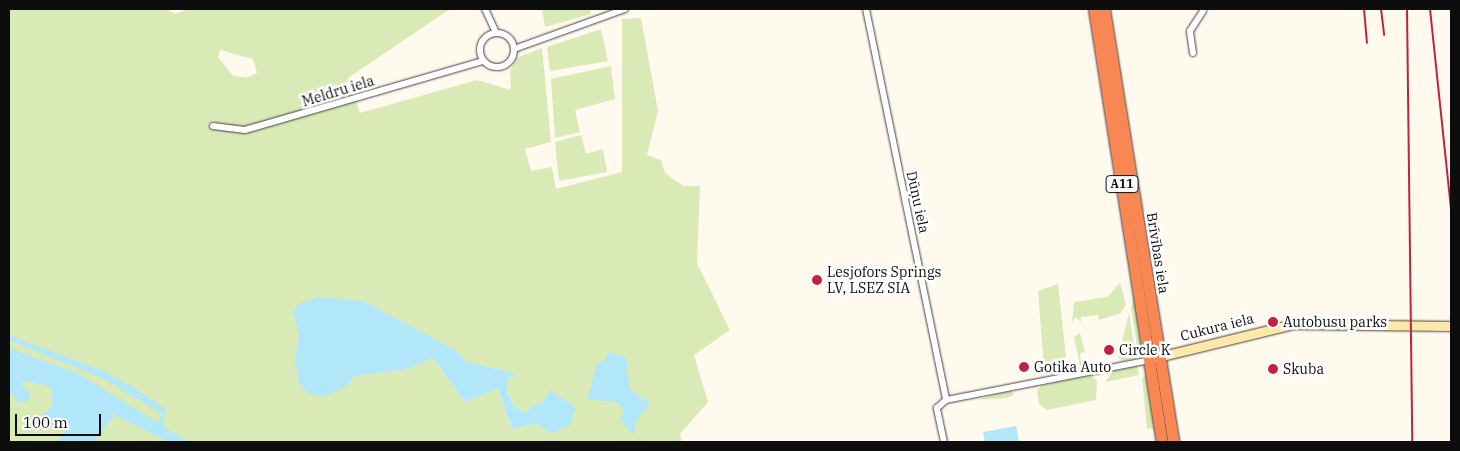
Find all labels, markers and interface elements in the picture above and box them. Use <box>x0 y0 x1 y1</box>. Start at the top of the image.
street label: Meldru iela <box>300 72 376 110</box>
street label: Dūņu iela <box>903 169 933 235</box>
road number: A11 <box>1104 174 1140 193</box>
street label: Brīvības iela <box>1143 211 1173 295</box>
place label: Lesjofors Springs LV, LSEZ SIA <box>827 264 941 296</box>
marker: Lesjofors Springs LV, LSEZ SIA <box>811 274 823 286</box>
street label: Cukura iela <box>1178 310 1256 344</box>
place label: Autobusu parks <box>1283 314 1387 330</box>
marker: Autobusu parks <box>1267 316 1279 328</box>
place label: Circle K <box>1119 342 1171 358</box>
marker: Circle K <box>1103 344 1115 356</box>
place label: Gotika Auto <box>1034 359 1111 375</box>
marker: Gotika Auto <box>1018 361 1030 373</box>
place label: Skuba <box>1283 361 1324 377</box>
marker: Skuba <box>1267 363 1279 375</box>
scale bar <box>18 404 104 436</box>
text: 100 m <box>23 413 68 432</box>

